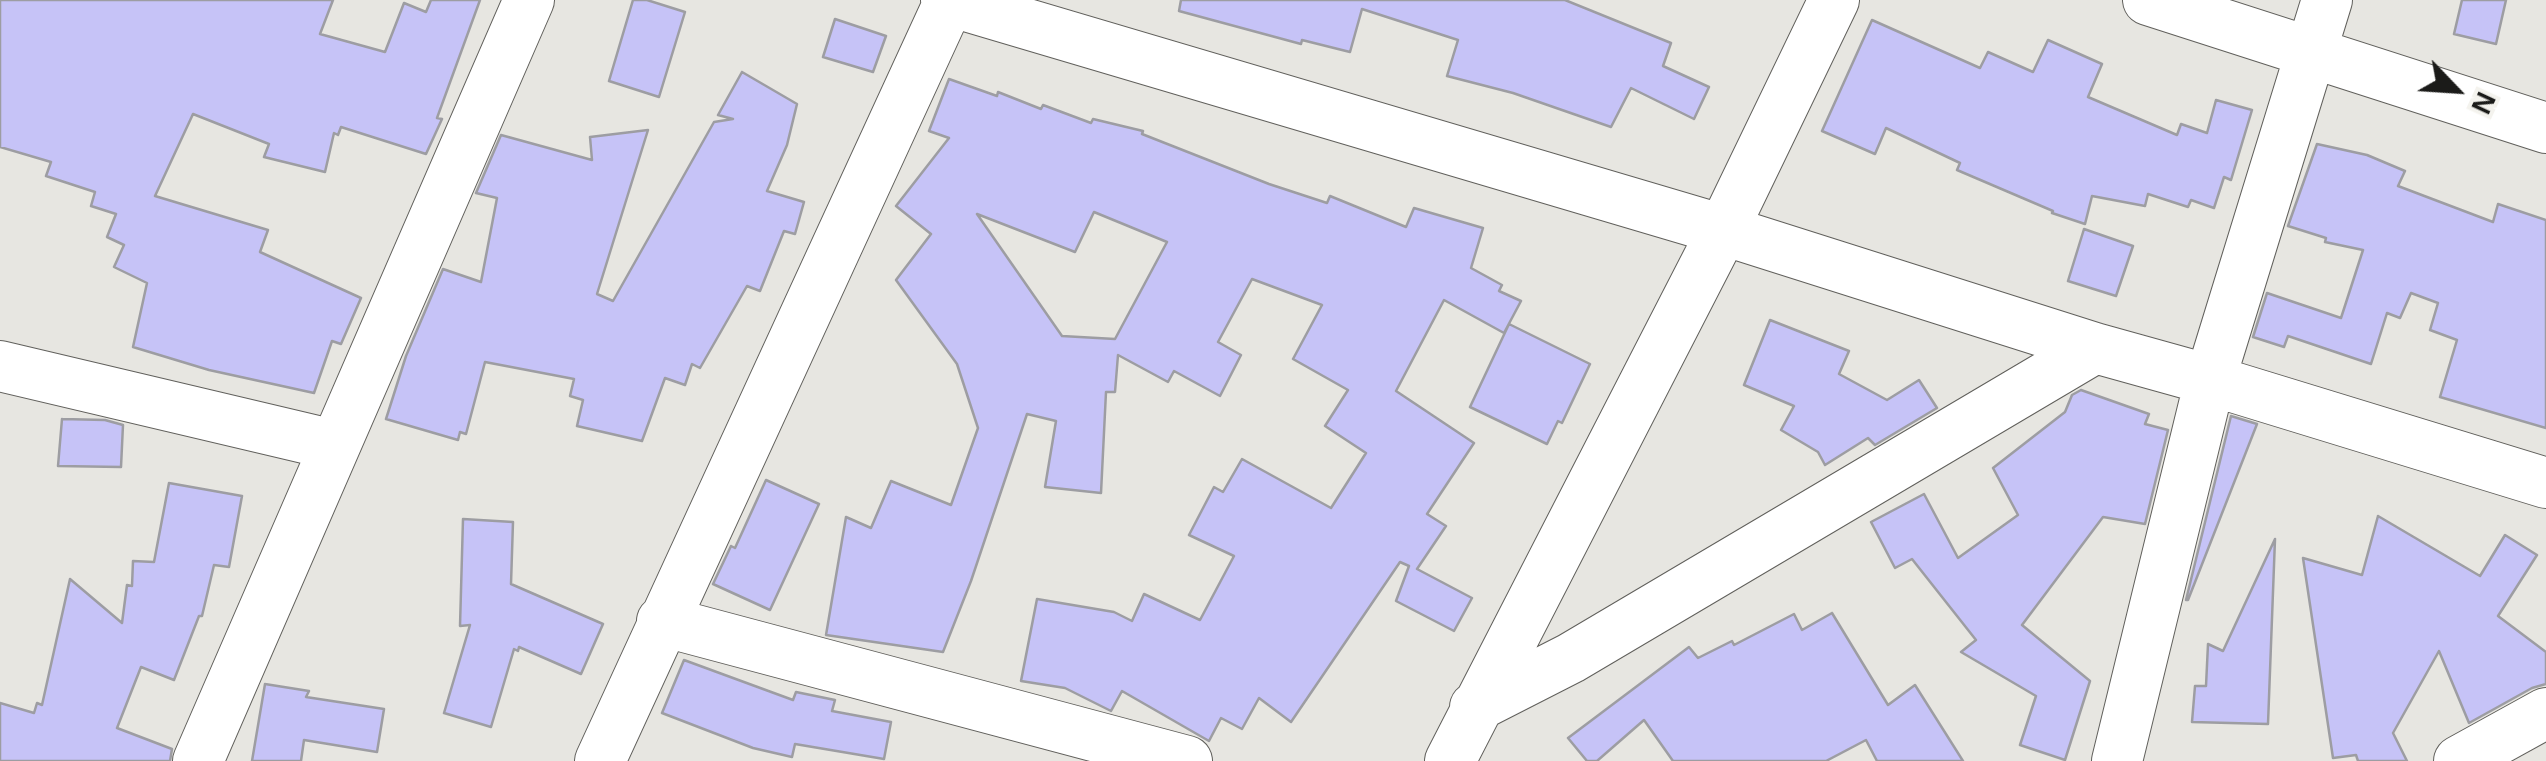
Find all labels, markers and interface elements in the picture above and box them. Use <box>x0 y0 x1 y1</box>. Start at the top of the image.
north arrow <box>2406 40 2506 140</box>
text: N <box>2465 87 2502 119</box>

